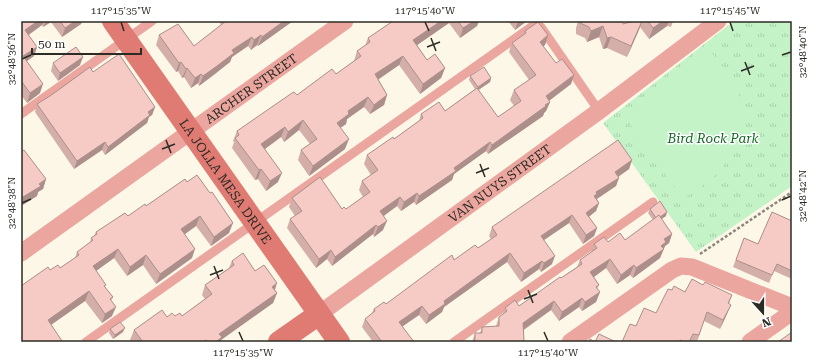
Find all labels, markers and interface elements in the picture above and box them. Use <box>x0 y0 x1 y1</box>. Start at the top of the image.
text: 117°15'35"W <box>91 5 152 16</box>
text: 117°15'40"W <box>395 5 456 16</box>
text: 117°15'45"W <box>700 5 761 16</box>
text: 32°48'40"N <box>797 26 808 78</box>
scale bar <box>32 30 141 56</box>
text: 32°48'36"N <box>6 33 17 85</box>
text: 50 m <box>38 37 65 51</box>
street label: ARCHER STREET <box>202 50 301 127</box>
street label: LA JOLLA MESA DRIVE <box>176 116 275 247</box>
park label: Bird Rock Park <box>667 131 759 146</box>
street label: VAN NUYS STREET <box>446 141 554 226</box>
text: 32°48'42"N <box>797 170 808 222</box>
text: 32°48'38"N <box>6 177 17 229</box>
north arrow <box>743 293 783 333</box>
text: N <box>760 314 773 330</box>
text: 117°15'35"W <box>213 347 274 358</box>
text: 117°15'40"W <box>518 347 579 358</box>

